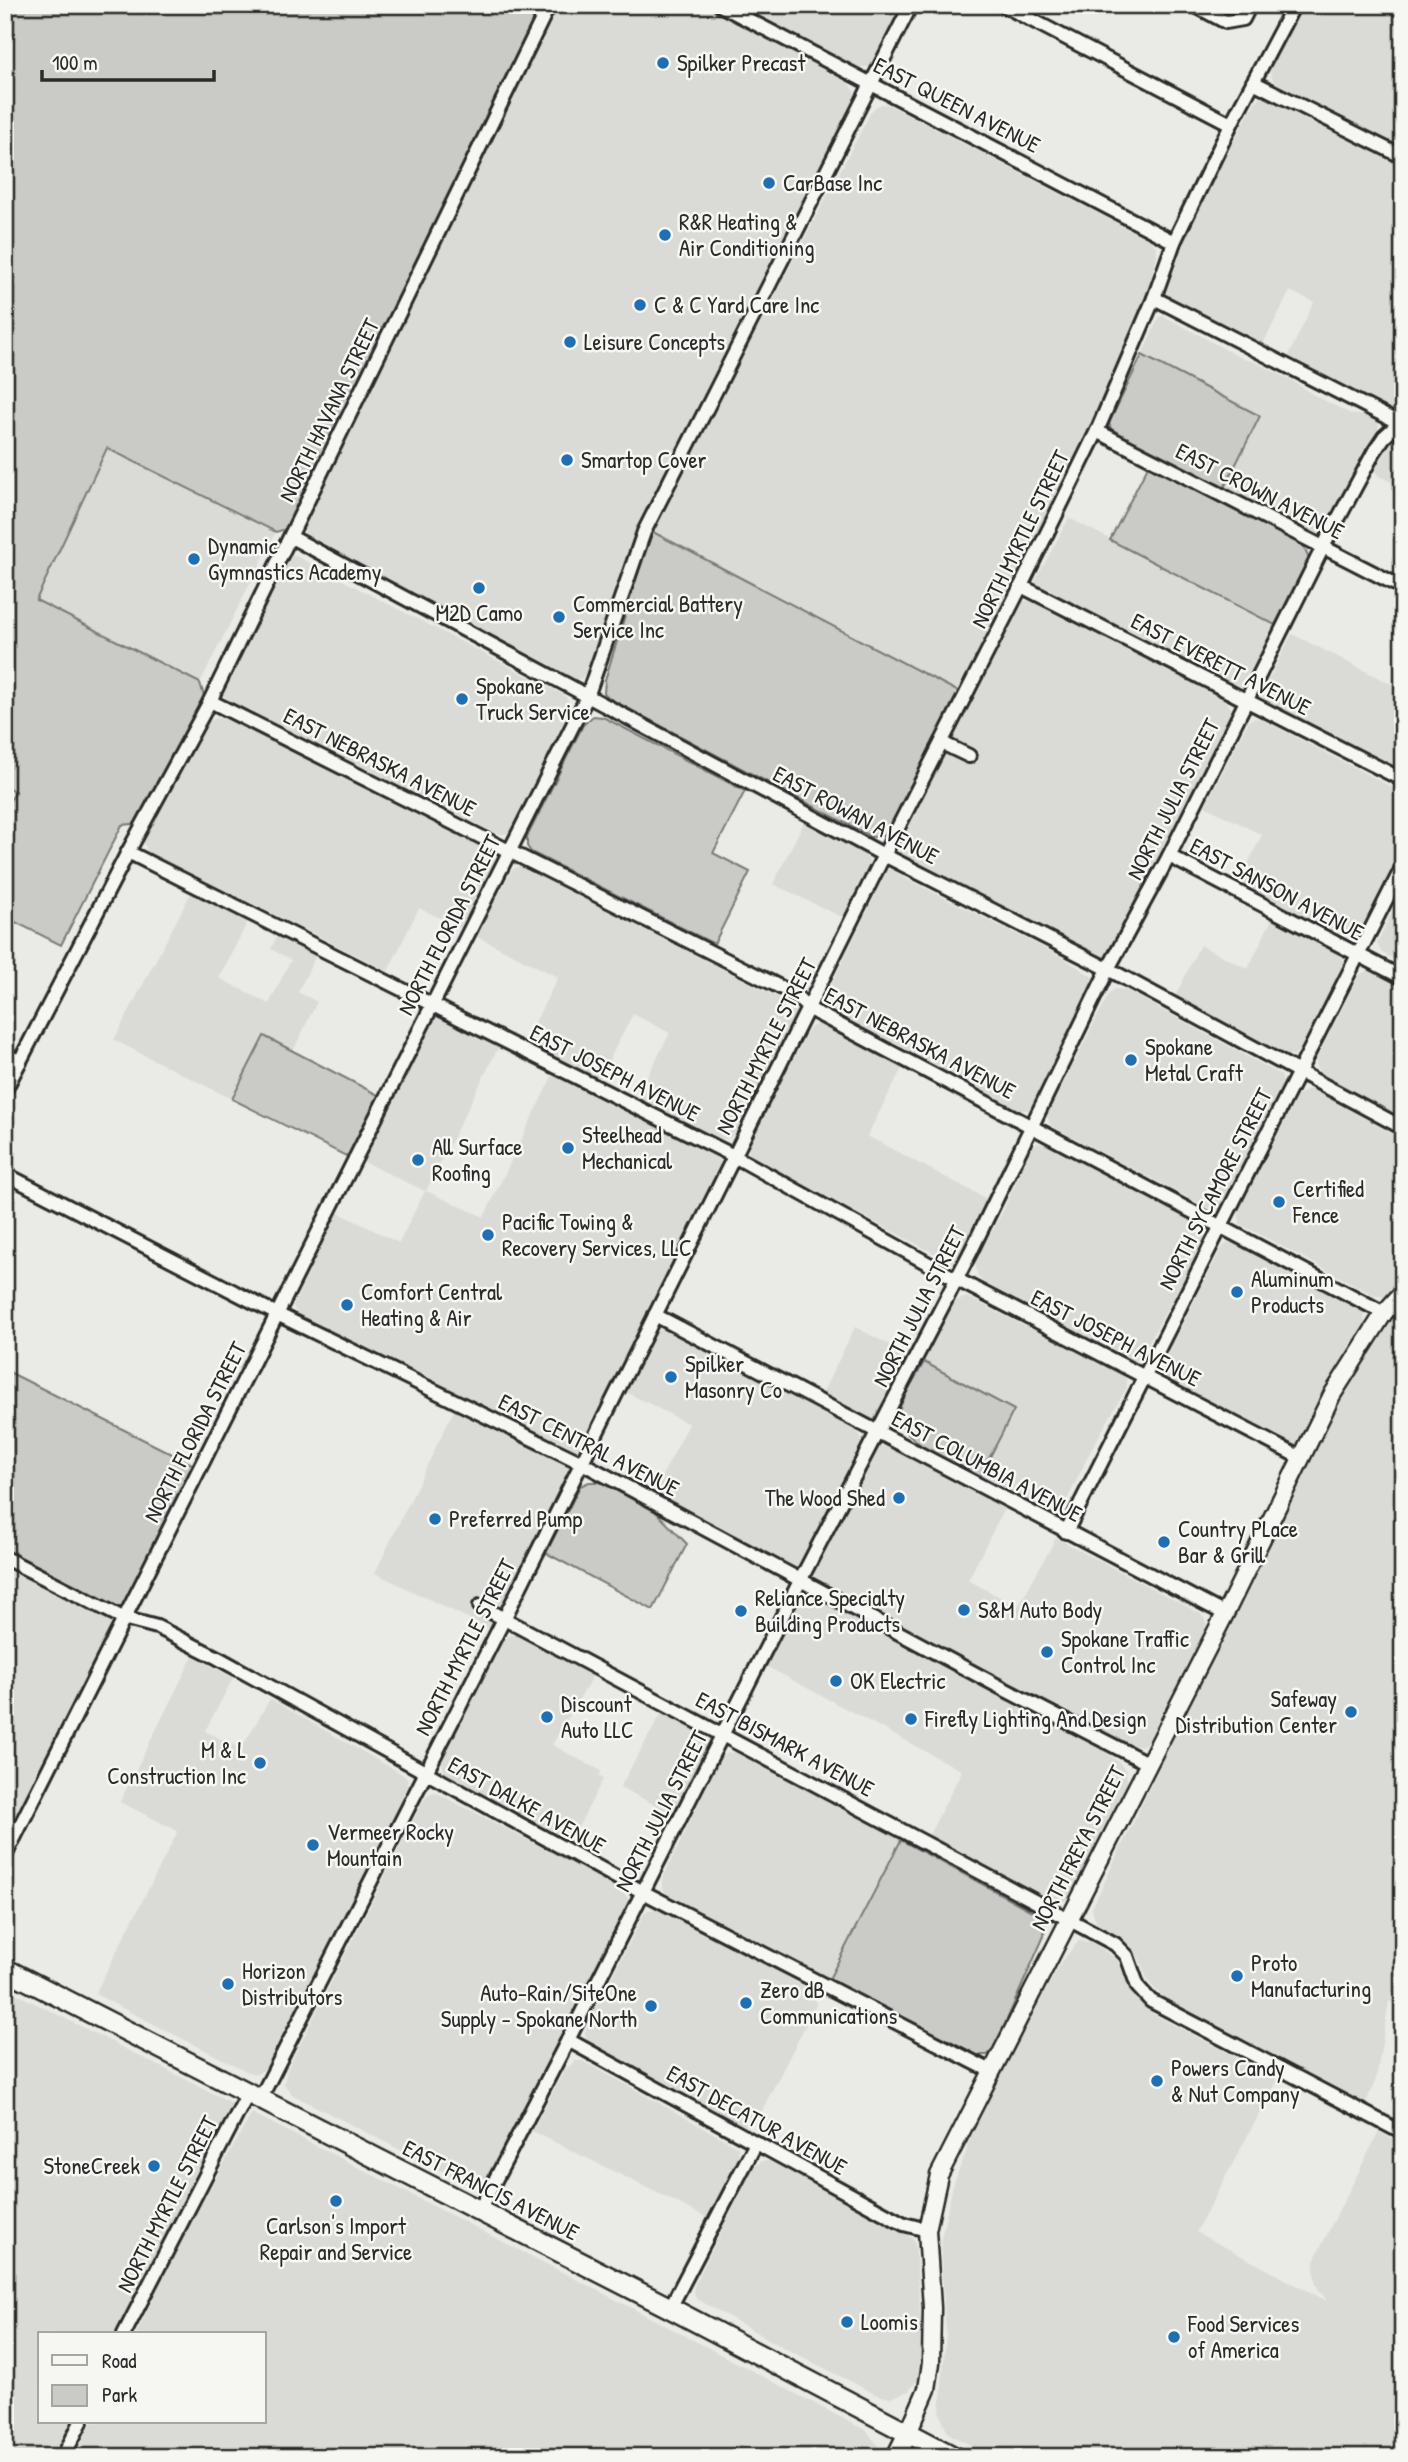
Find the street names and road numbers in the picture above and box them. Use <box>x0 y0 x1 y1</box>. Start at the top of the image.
street label: EAST QUEEN AVENUE <box>869 49 1046 160</box>
street label: NORTH HAVANA STREET <box>271 313 386 506</box>
street label: EAST CROWN AVENUE <box>1171 435 1350 546</box>
street label: NORTH MYRTLE STREET <box>963 444 1076 633</box>
street label: EAST EVERETT AVENUE <box>1126 605 1317 722</box>
street label: EAST NEBRASKA AVENUE <box>279 700 482 824</box>
street label: NORTH JULIA STREET <box>1119 713 1227 885</box>
street label: EAST ROWAN AVENUE <box>768 758 945 871</box>
street label: NORTH FLORIDA STREET <box>390 829 508 1020</box>
street label: EAST SANSON AVENUE <box>1185 830 1369 947</box>
street label: NORTH MYRTLE STREET <box>708 952 824 1139</box>
street label: EAST NEBRASKA AVENUE <box>819 979 1021 1106</box>
street label: EAST JOSEPH AVENUE <box>525 1016 705 1129</box>
street label: NORTH SYCAMORE STREET <box>1150 1083 1279 1295</box>
street label: NORTH JULIA STREET <box>865 1220 973 1392</box>
street label: EAST JOSEPH AVENUE <box>1026 1281 1206 1394</box>
street label: NORTH FLORIDA STREET <box>136 1336 254 1527</box>
street label: EAST CENTRAL AVENUE <box>494 1386 685 1503</box>
street label: EAST COLUMBIA AVENUE <box>887 1402 1088 1529</box>
street label: NORTH MYRTLE STREET <box>407 1553 523 1740</box>
street label: EAST BISMARK AVENUE <box>691 1683 880 1804</box>
street label: NORTH JULIA STREET <box>607 1725 715 1897</box>
street label: EAST DALKE AVENUE <box>443 1748 612 1861</box>
street label: NORTH FREYA STREET <box>1023 1760 1133 1935</box>
street label: EAST DECATUR AVENUE <box>662 2057 853 2182</box>
street label: NORTH MYRTLE STREET <box>109 2110 225 2297</box>
street label: EAST FRANCIS AVENUE <box>398 2132 585 2247</box>

